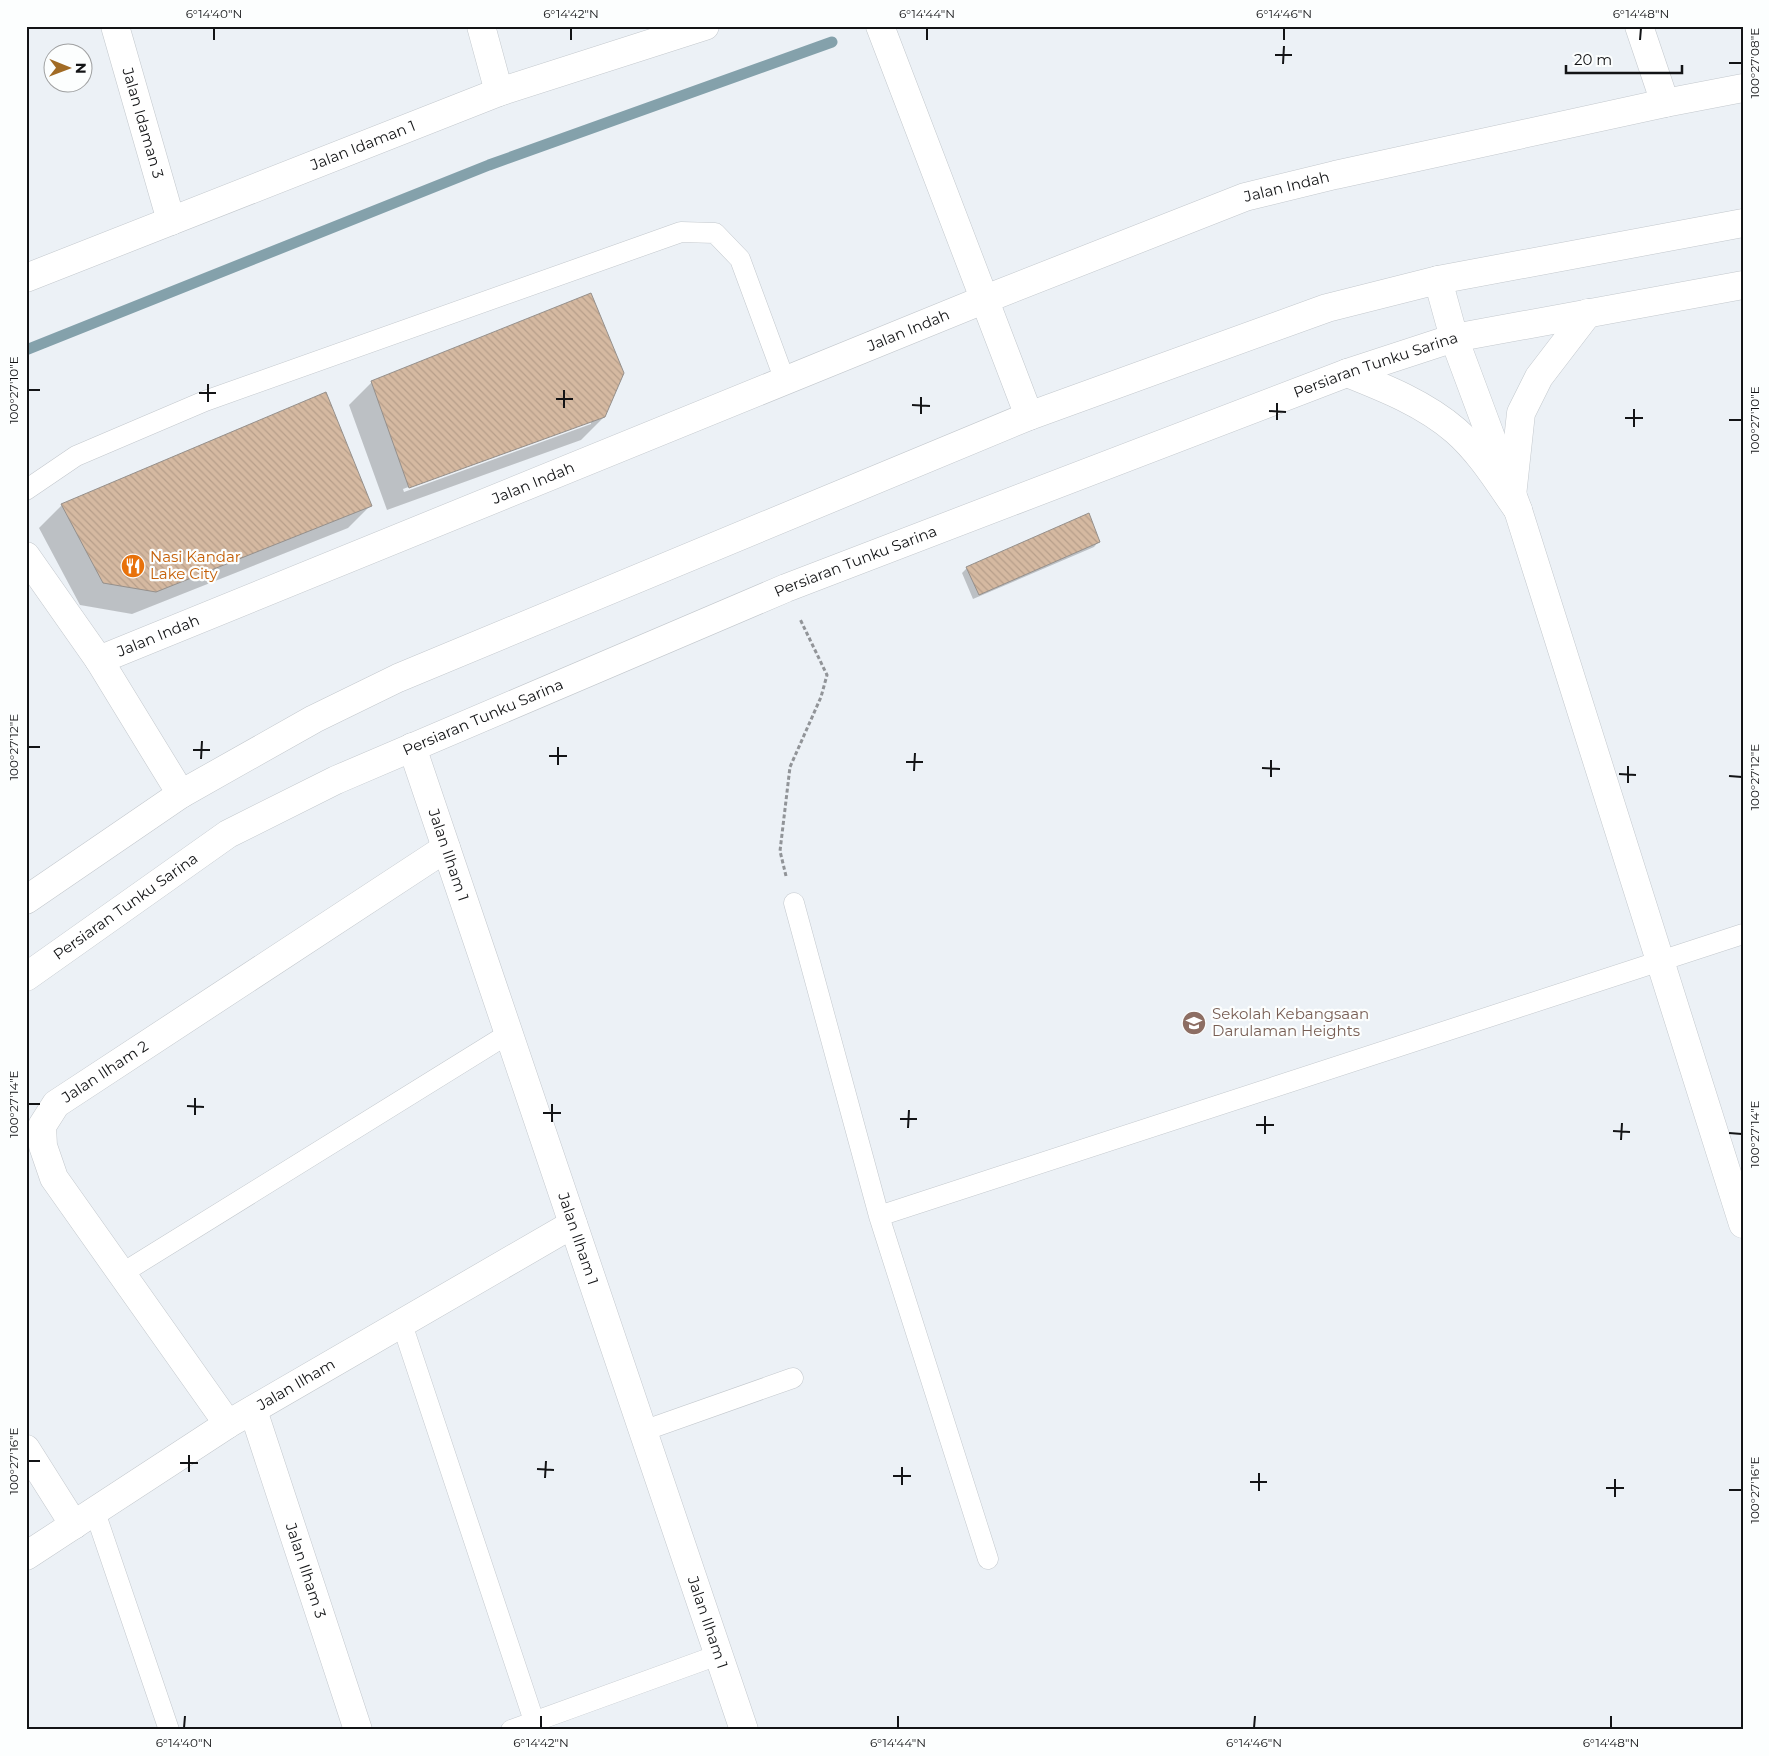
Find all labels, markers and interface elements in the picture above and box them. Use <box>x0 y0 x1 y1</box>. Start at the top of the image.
text: 6°14'40"N <box>186 6 242 21</box>
text: 6°14'42"N <box>543 6 599 21</box>
text: 6°14'44"N <box>899 6 955 21</box>
text: 6°14'46"N <box>1256 6 1312 21</box>
text: 6°14'48"N <box>1613 6 1669 21</box>
text: 100°27'08"E <box>1747 28 1762 98</box>
north arrow <box>42 42 92 92</box>
scale bar <box>1566 42 1683 74</box>
text: 20 m <box>1574 50 1612 69</box>
text: N <box>72 62 90 74</box>
street label: Jalan Idaman 3 <box>118 64 168 180</box>
street label: Jalan Idaman 1 <box>307 116 418 175</box>
street label: Jalan Indah <box>1241 167 1331 206</box>
street label: Jalan Indah <box>863 305 952 356</box>
street label: Persiaran Tunku Sarina <box>1291 327 1460 402</box>
text: 100°27'10"E <box>6 356 21 424</box>
text: 100°27'10"E <box>1747 386 1762 454</box>
street label: Jalan Indah <box>488 457 577 508</box>
street label: Persiaran Tunku Sarina <box>771 521 939 601</box>
place label: Nasi Kandar Lake City <box>150 547 241 583</box>
restaurant icon: Nasi Kandar Lake City <box>120 553 146 579</box>
street label: Jalan Indah <box>113 610 202 661</box>
street label: Persiaran Tunku Sarina <box>400 674 566 759</box>
text: 100°27'12"E <box>6 714 21 780</box>
text: 100°27'12"E <box>1747 744 1762 810</box>
street label: Jalan Ilham 1 <box>424 805 473 903</box>
street label: Persiaran Tunku Sarina <box>49 848 201 964</box>
place label: Sekolah Kebangsaan Darulaman Heights <box>1212 1004 1369 1040</box>
school or university icon: Sekolah Kebangsaan Darulaman Heights <box>1181 1010 1207 1036</box>
street label: Jalan Ilham 2 <box>57 1036 152 1107</box>
text: 100°27'14"E <box>6 1070 21 1138</box>
text: 100°27'14"E <box>1747 1100 1762 1168</box>
street label: Jalan Ilham 1 <box>554 1189 603 1287</box>
street label: Jalan Ilham <box>253 1354 338 1415</box>
text: 100°27'16"E <box>6 1428 21 1494</box>
text: 100°27'16"E <box>1747 1457 1762 1523</box>
street label: Jalan Ilham 3 <box>281 1519 331 1621</box>
street label: Jalan Ilham 1 <box>683 1573 733 1671</box>
text: 6°14'40"N <box>156 1735 212 1750</box>
text: 6°14'42"N <box>513 1735 569 1750</box>
text: 6°14'44"N <box>870 1735 926 1750</box>
text: 6°14'46"N <box>1226 1735 1282 1750</box>
text: 6°14'48"N <box>1583 1735 1639 1750</box>

